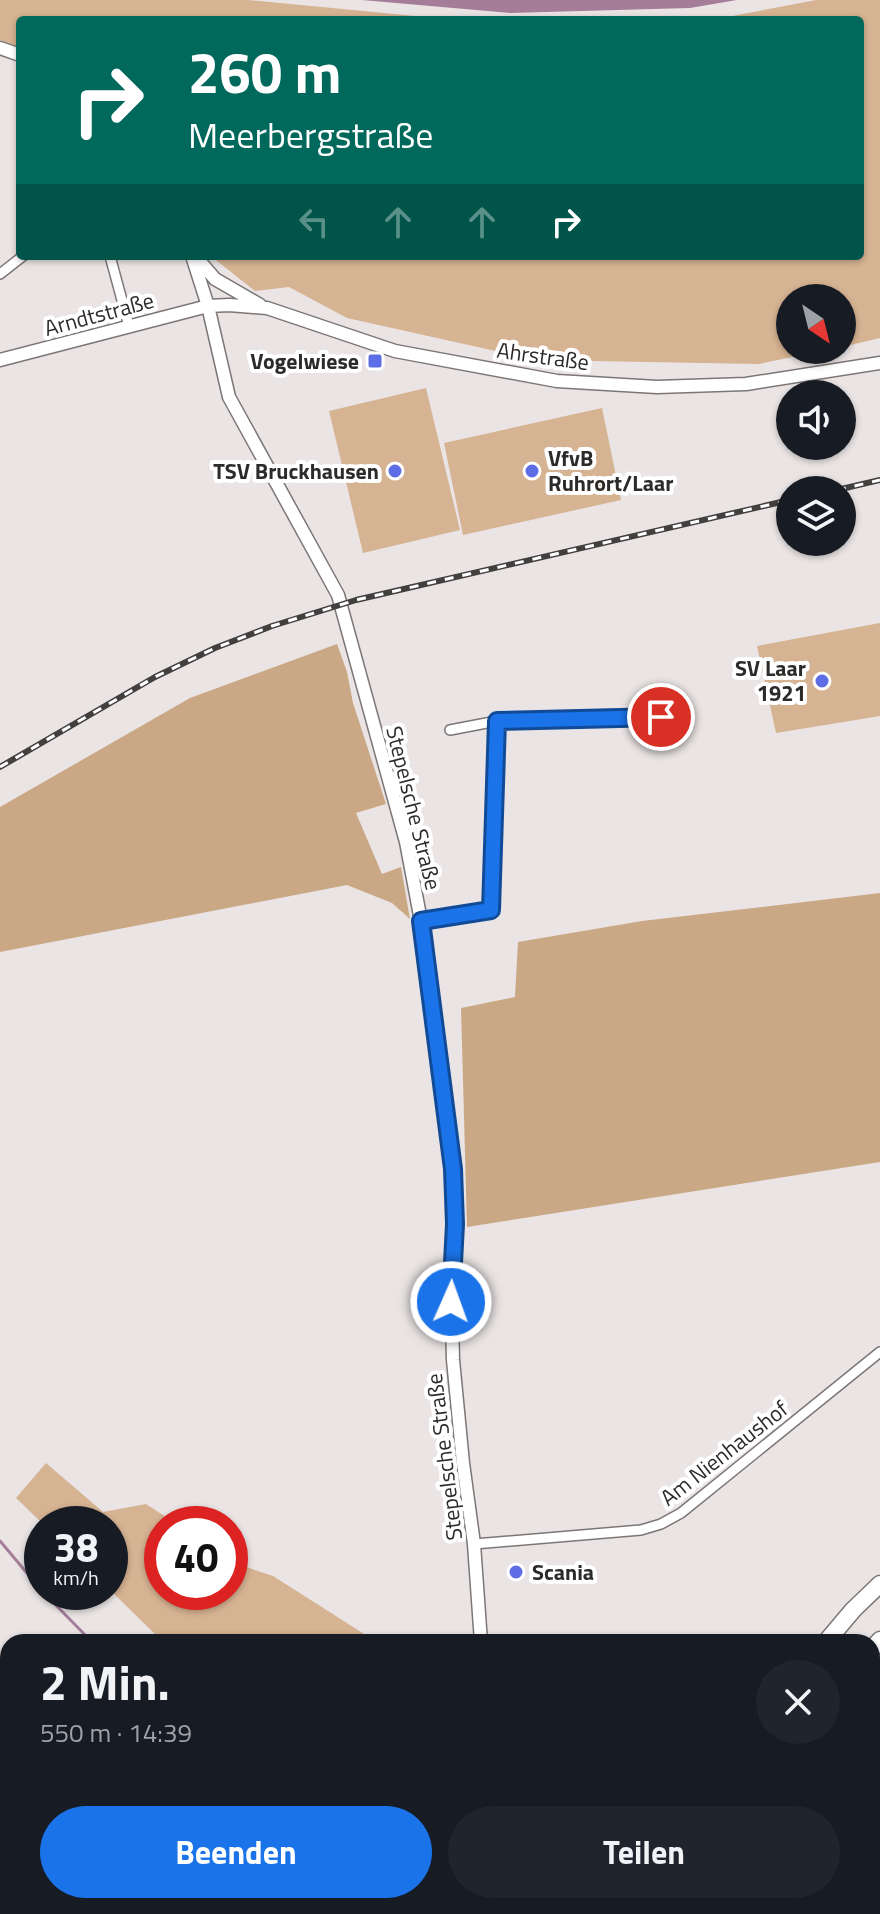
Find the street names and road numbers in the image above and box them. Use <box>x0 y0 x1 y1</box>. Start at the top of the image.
street label: Arndtstraße <box>40 283 158 345</box>
street label: Ahrstraße <box>495 333 591 379</box>
street label: Stepelsche Straße <box>377 722 451 894</box>
street label: Stepelsche Straße <box>417 1372 471 1542</box>
street label: Am Nienhaushof <box>653 1392 796 1514</box>

